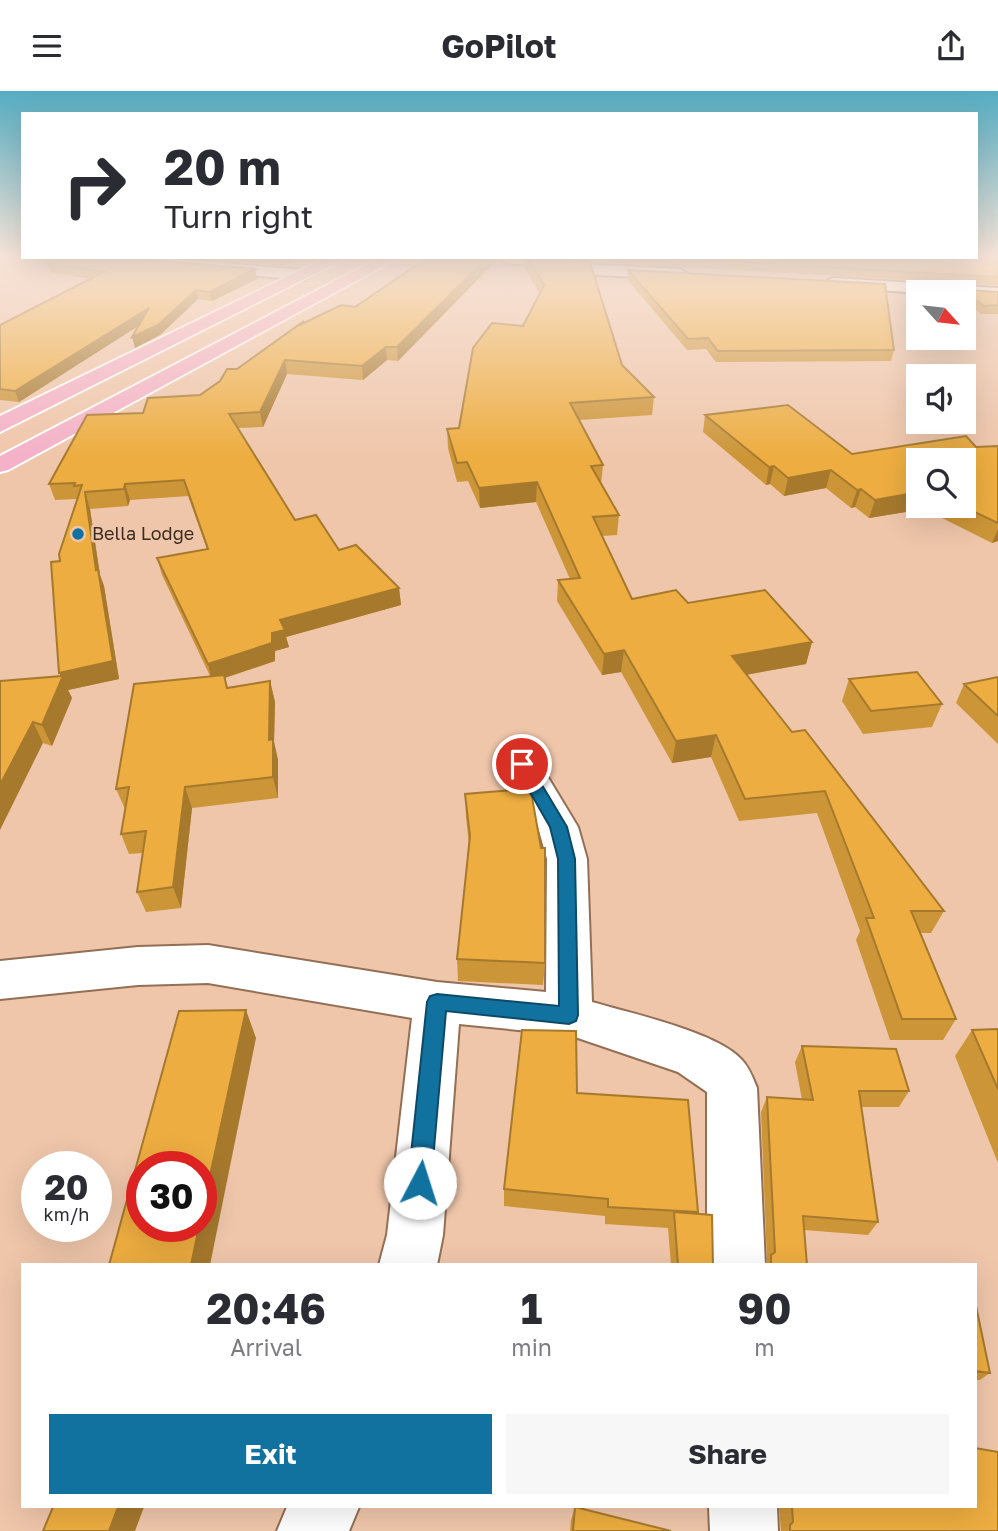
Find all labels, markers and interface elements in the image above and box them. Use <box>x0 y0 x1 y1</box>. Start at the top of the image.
icon: menu <box>28 27 66 65</box>
text: GoPilot <box>441 27 557 65</box>
icon: share <box>932 27 970 65</box>
text: 20 m <box>164 137 281 196</box>
icon: right <box>49 140 140 231</box>
text: Turn right <box>164 197 313 235</box>
north arrow <box>906 280 976 350</box>
map controls <box>906 280 976 518</box>
button: sound <box>906 364 976 434</box>
button: search <box>906 448 976 518</box>
place label: Bella Lodge <box>92 522 194 544</box>
marker: Bella Lodge <box>70 526 86 542</box>
pin <box>492 734 552 794</box>
icon: arrive <box>503 745 541 783</box>
position arrow <box>383 1146 457 1220</box>
speed limit sign: 30 <box>126 1151 217 1242</box>
text: 20 <box>44 1166 89 1208</box>
text: km/h <box>44 1203 89 1225</box>
text: 20:46 <box>207 1283 326 1333</box>
text: 1 <box>521 1283 542 1333</box>
text: 90 <box>738 1283 791 1333</box>
text: Arrival <box>230 1333 302 1361</box>
text: min <box>511 1333 552 1361</box>
text: m <box>754 1333 775 1361</box>
button: Exit <box>49 1414 492 1494</box>
button: Share <box>506 1414 949 1494</box>

